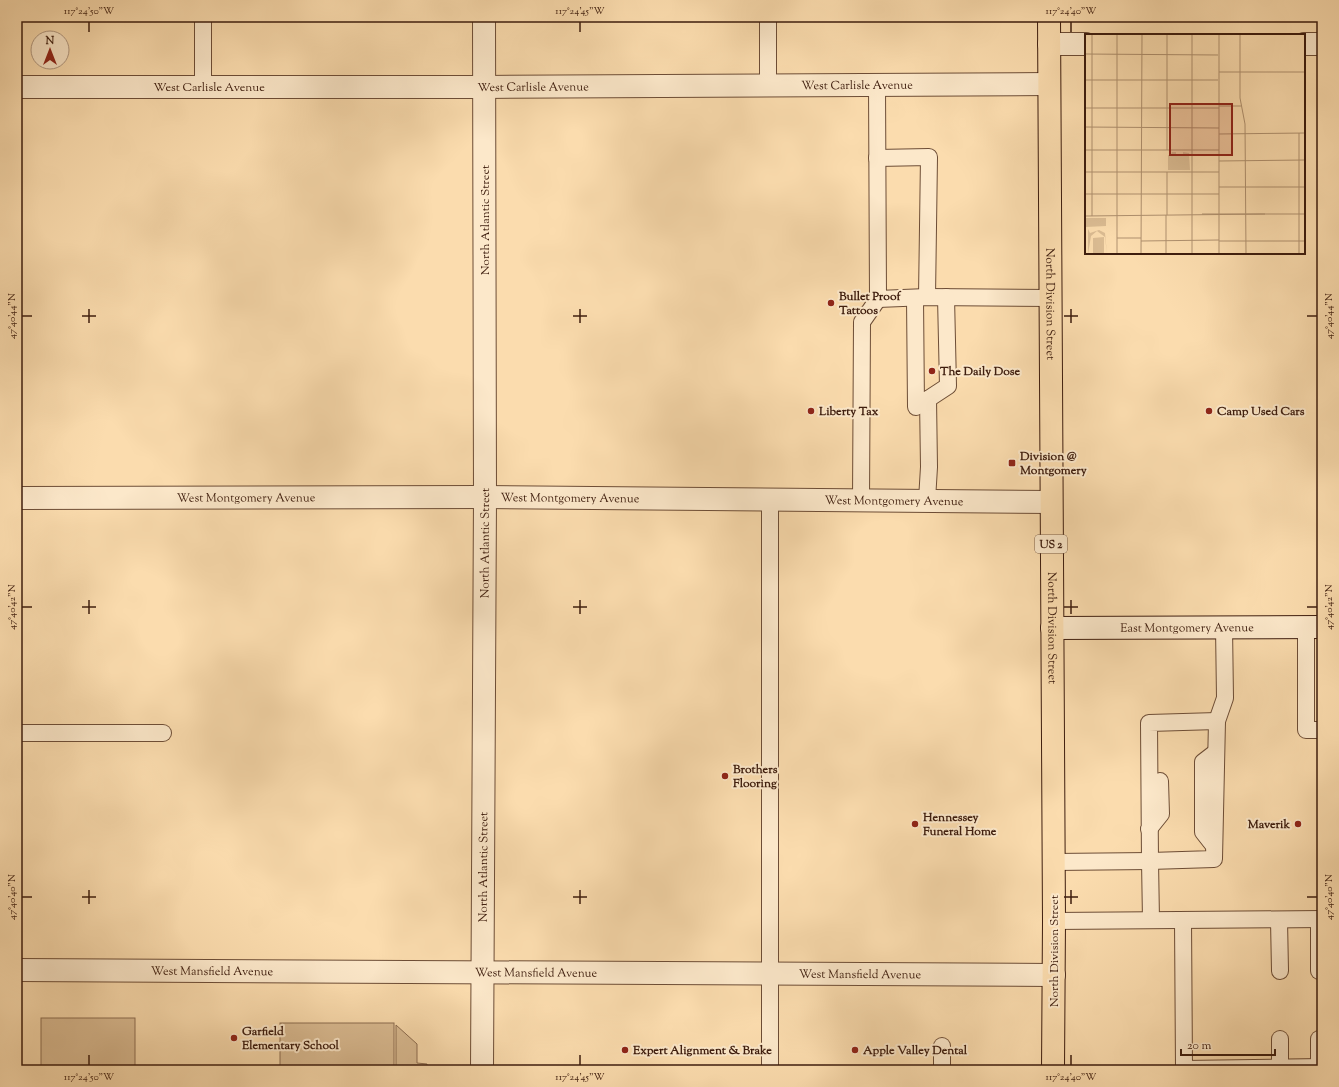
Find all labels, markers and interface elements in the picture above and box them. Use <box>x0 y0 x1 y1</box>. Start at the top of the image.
text: 117°24'50"W <box>64 4 114 19</box>
text: 117°24'45"W <box>555 4 605 19</box>
text: 117°24'40"W <box>1046 4 1096 19</box>
north arrow <box>30 30 70 70</box>
text: N <box>45 33 55 49</box>
inset map <box>1085 34 1305 254</box>
street label: West Carlisle Avenue <box>801 77 913 95</box>
street label: West Carlisle Avenue <box>477 78 589 97</box>
street label: West Carlisle Avenue <box>153 79 265 97</box>
street label: North Atlantic Street <box>477 165 495 275</box>
street label: North Division Street <box>1040 248 1059 360</box>
place label: Bullet Proof Tattoos <box>838 288 901 320</box>
text: 47°40'44"N <box>5 293 20 339</box>
text: 47°40'44"N <box>1322 293 1337 339</box>
marker: Bullet Proof Tattoos <box>826 298 836 308</box>
place label: The Daily Dose <box>939 363 1020 381</box>
marker: The Daily Dose <box>927 366 937 376</box>
place label: Liberty Tax <box>818 403 879 421</box>
place label: Camp Used Cars <box>1217 403 1305 421</box>
marker: Liberty Tax <box>806 406 816 416</box>
marker: Camp Used Cars <box>1204 406 1214 416</box>
place label: Division @ Montgomery <box>1019 448 1087 480</box>
marker: Division @ Montgomery <box>1007 458 1017 468</box>
street label: North Atlantic Street <box>476 488 495 598</box>
street label: West Montgomery Avenue <box>177 489 316 508</box>
street label: West Montgomery Avenue <box>501 489 640 508</box>
street label: West Montgomery Avenue <box>825 492 964 511</box>
road number: US 2 <box>1035 535 1067 553</box>
street label: North Division Street <box>1042 572 1061 684</box>
text: 47°40'42"N <box>5 584 20 630</box>
text: 47°40'42"N <box>1322 584 1337 630</box>
street label: East Montgomery Avenue <box>1120 619 1254 638</box>
place label: Brothers Flooring <box>732 761 778 793</box>
marker: Brothers Flooring <box>720 771 730 781</box>
place label: Hennessey Funeral Home <box>922 809 997 841</box>
street label: North Atlantic Street <box>475 812 493 922</box>
place label: Maverik <box>1247 816 1290 834</box>
marker: Hennessey Funeral Home <box>910 819 920 829</box>
marker: Maverik <box>1293 819 1303 829</box>
text: 47°40'40"N <box>5 874 20 920</box>
text: 47°40'40"N <box>1322 874 1337 920</box>
street label: North Division Street <box>1046 895 1064 1007</box>
street label: West Mansfield Avenue <box>151 963 274 981</box>
street label: West Mansfield Avenue <box>475 964 598 983</box>
street label: West Mansfield Avenue <box>799 966 922 984</box>
place label: Garfield Elementary School <box>241 1023 339 1055</box>
scale bar <box>1181 1031 1275 1057</box>
marker: Garfield Elementary School <box>229 1033 239 1043</box>
text: 20 m <box>1187 1037 1212 1055</box>
place label: Expert Alignment & Brake <box>632 1042 772 1060</box>
place label: Apple Valley Dental <box>862 1042 968 1060</box>
marker: Expert Alignment & Brake <box>620 1045 630 1055</box>
marker: Apple Valley Dental <box>850 1045 860 1055</box>
text: 117°24'50"W <box>64 1070 114 1085</box>
text: 117°24'45"W <box>555 1070 605 1085</box>
text: 117°24'40"W <box>1046 1070 1096 1085</box>

